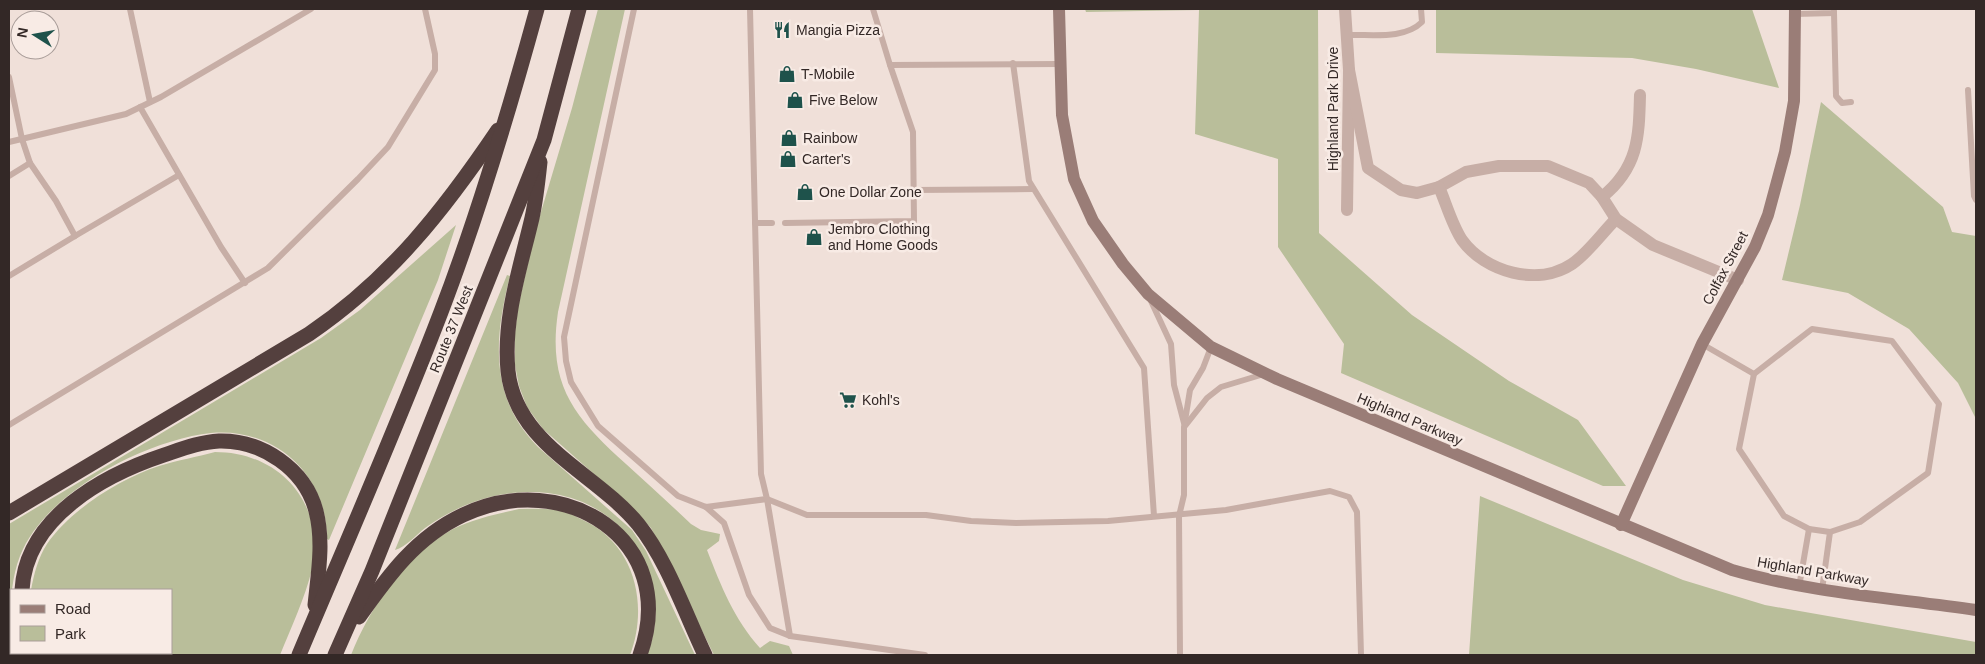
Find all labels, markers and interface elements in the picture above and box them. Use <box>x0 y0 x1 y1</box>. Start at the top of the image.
north arrow <box>10 10 60 60</box>
restaurant icon: Mangia Pizza <box>772 20 792 40</box>
place label: Mangia Pizza <box>796 22 880 38</box>
text: N <box>13 26 31 39</box>
street label: Highland Park Drive <box>1325 47 1341 171</box>
shop icon: T-Mobile <box>777 64 797 84</box>
place label: T-Mobile <box>801 66 855 82</box>
shop icon: Five Below <box>785 90 805 110</box>
place label: Five Below <box>809 92 878 108</box>
shop icon: Rainbow <box>779 128 799 148</box>
place label: Rainbow <box>803 130 858 146</box>
shop icon: Carter's <box>778 149 798 169</box>
place label: Carter's <box>802 151 851 167</box>
shop icon: One Dollar Zone <box>795 182 815 202</box>
place label: One Dollar Zone <box>819 184 922 200</box>
place label: Jembro Clothing and Home Goods <box>828 221 938 253</box>
shop icon: Jembro Clothing and Home Goods <box>804 227 824 247</box>
street label: Colfax Street <box>1699 228 1751 307</box>
street label: Route 37 West <box>426 283 476 375</box>
supermarket icon: Kohl's <box>838 390 858 410</box>
street label: Highland Parkway <box>1355 390 1465 448</box>
place label: Kohl's <box>862 392 900 408</box>
street label: Highland Parkway <box>1756 553 1870 589</box>
legend <box>10 589 172 654</box>
text: Road <box>55 600 91 617</box>
text: Park <box>55 625 86 642</box>

